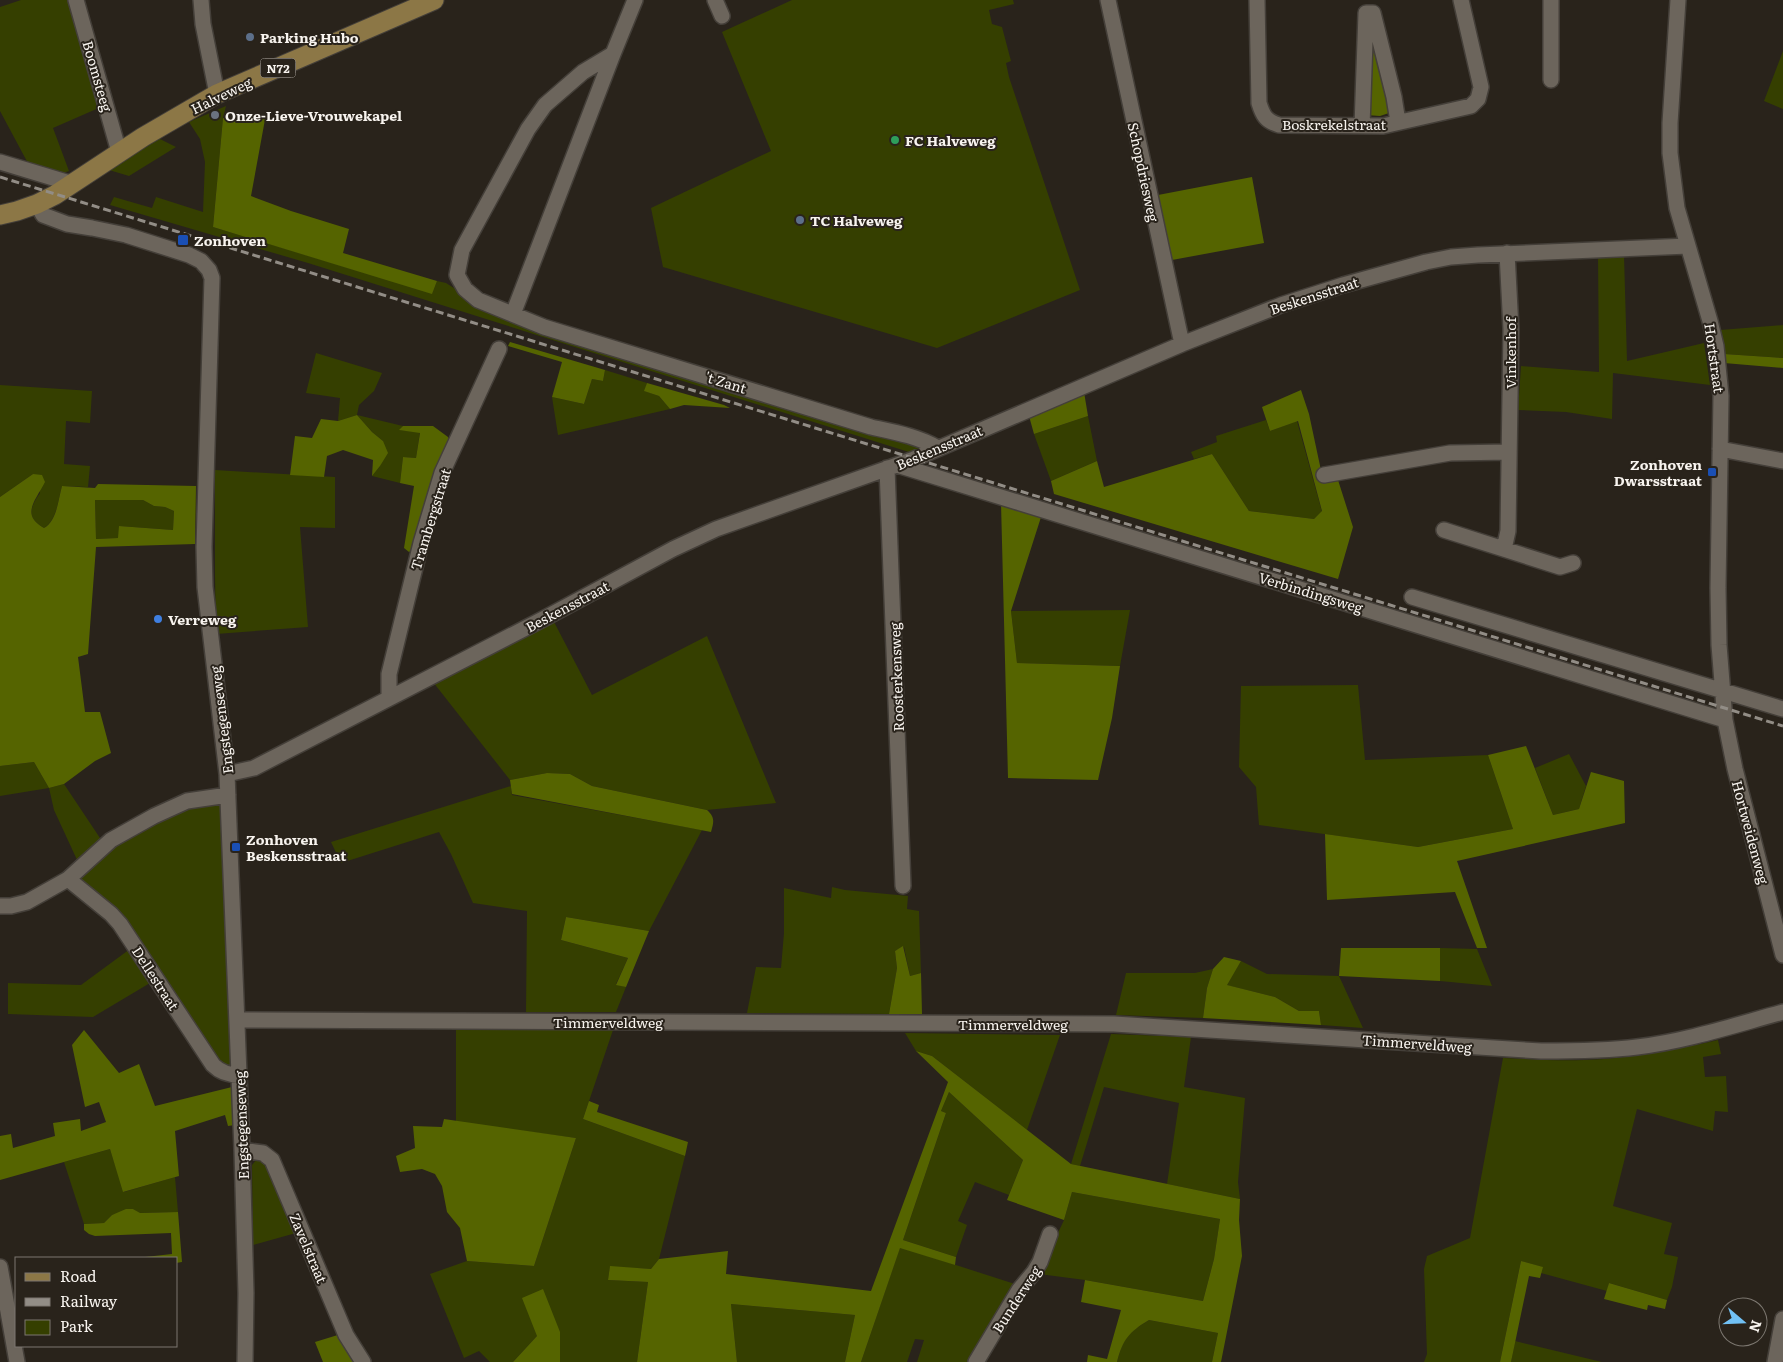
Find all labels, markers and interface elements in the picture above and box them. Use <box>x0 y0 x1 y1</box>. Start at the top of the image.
place label: Parking Hubo <box>260 27 359 47</box>
marker: Parking Hubo <box>244 31 256 43</box>
street label: Boomsteeg <box>78 38 118 114</box>
road number: N72 <box>260 58 296 78</box>
street label: Halveweg <box>187 72 255 118</box>
place label: Onze-Lieve-Vrouwekapel <box>225 105 402 125</box>
marker: Onze-Lieve-Vrouwekapel <box>209 109 221 121</box>
street label: Boskrekelstraat <box>1282 114 1386 134</box>
street label: Schopdriesweg <box>1124 120 1164 224</box>
place label: FC Halveweg <box>905 130 996 150</box>
marker: FC Halveweg <box>889 134 901 146</box>
place label: TC Halveweg <box>810 210 903 230</box>
marker: TC Halveweg <box>794 214 806 226</box>
place label: Zonhoven <box>194 230 266 250</box>
marker: Zonhoven <box>176 233 190 247</box>
street label: Beskensstraat <box>1267 271 1361 319</box>
street label: Vinkenhof <box>1500 316 1520 389</box>
street label: Hortstraat <box>1700 322 1730 394</box>
street label: 't Zant <box>703 366 749 398</box>
street label: Beskensstraat <box>893 420 986 474</box>
place label: Zonhoven Dwarsstraat <box>1614 454 1703 490</box>
street label: Trambergstraat <box>405 465 455 572</box>
marker: Zonhoven Dwarsstraat <box>1706 466 1718 478</box>
street label: Verbindingsweg <box>1256 567 1366 617</box>
street label: Beskensstraat <box>522 575 613 636</box>
place label: Verreweg <box>168 609 237 629</box>
marker: Verreweg <box>152 613 164 625</box>
street label: Roosterkensweg <box>884 622 908 732</box>
street label: Engstegenseweg <box>204 665 238 775</box>
street label: Hortweidenweg <box>1728 778 1775 886</box>
place label: Zonhoven Beskensstraat <box>246 829 347 865</box>
marker: Zonhoven Beskensstraat <box>230 841 242 853</box>
street label: Dellestraat <box>128 942 184 1014</box>
street label: Timmerveldweg <box>553 1012 663 1032</box>
street label: Timmerveldweg <box>958 1014 1068 1034</box>
street label: Timmerveldweg <box>1361 1029 1473 1057</box>
street label: Engstegenseweg <box>229 1070 253 1180</box>
street label: Zavelstraat <box>285 1210 333 1286</box>
legend <box>15 1257 178 1347</box>
street label: Bunderweg <box>987 1261 1045 1336</box>
text: Road <box>60 1264 96 1287</box>
text: Railway <box>60 1289 118 1312</box>
north arrow <box>1718 1297 1768 1347</box>
text: Park <box>60 1314 94 1337</box>
text: N <box>1745 1318 1768 1336</box>

